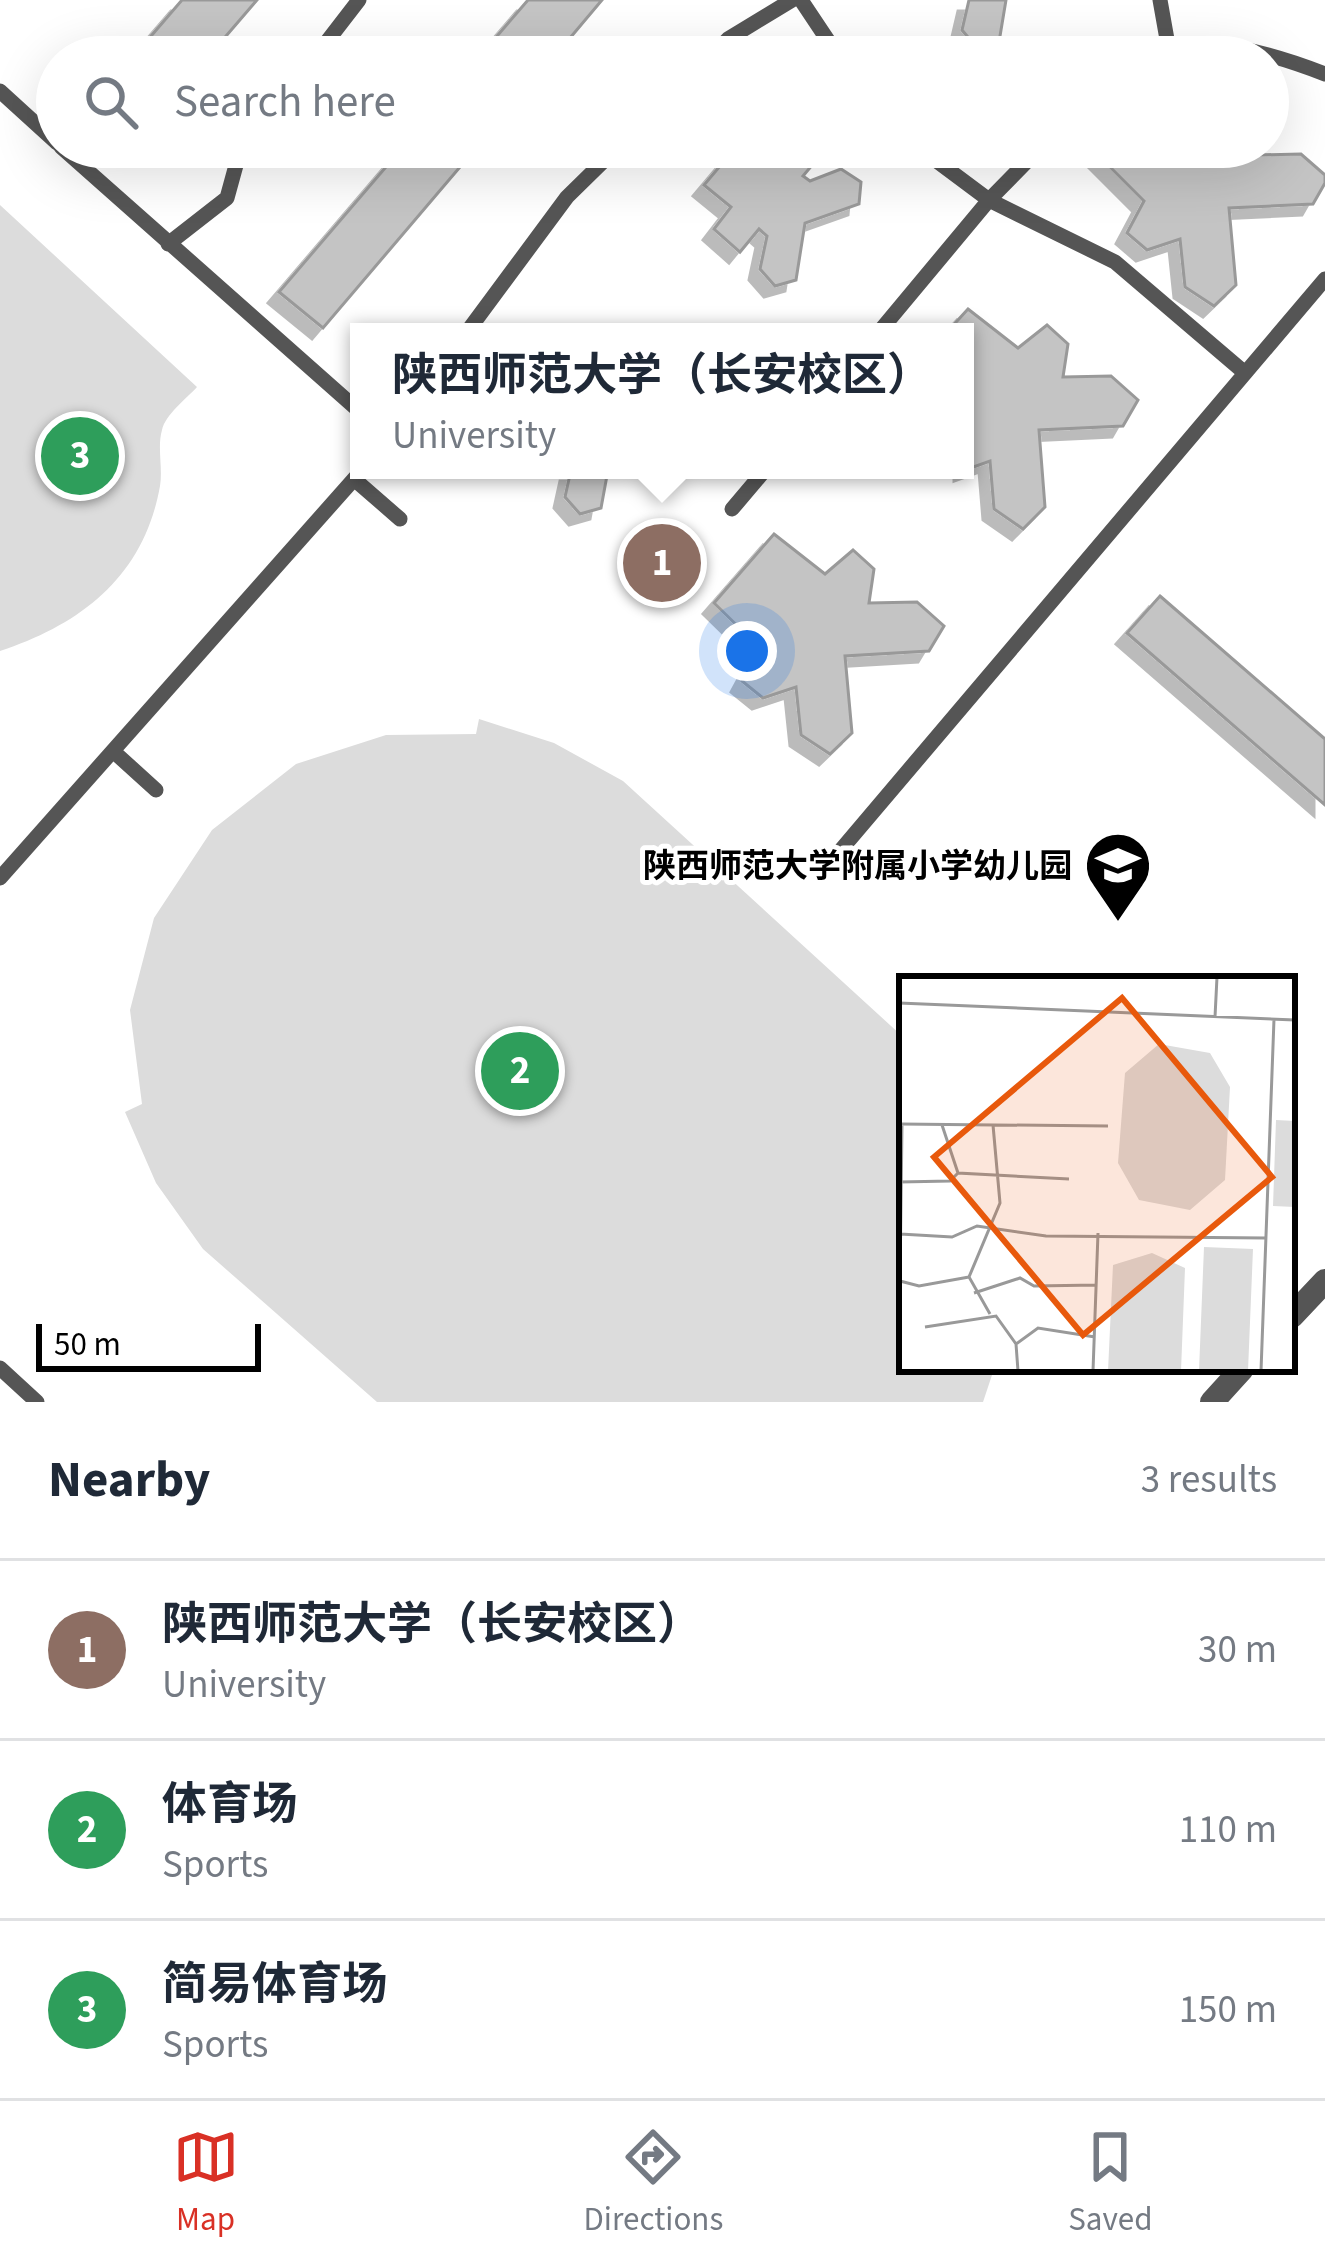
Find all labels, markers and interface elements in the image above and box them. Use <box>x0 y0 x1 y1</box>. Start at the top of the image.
search box <box>36 36 1289 168</box>
icon: search <box>78 69 144 135</box>
text: Search here <box>174 70 396 134</box>
popup <box>350 323 974 479</box>
text: 陕西师范大学（长安校区） <box>392 344 932 408</box>
text: University <box>392 408 556 464</box>
pin: 3 <box>41 411 119 501</box>
pin: 1 <box>623 518 701 608</box>
your location <box>717 621 777 681</box>
school or university icon: 陕西师范大学附属小学幼儿园 <box>1083 830 1153 924</box>
place label: 陕西师范大学附属小学幼儿园 <box>643 843 1072 890</box>
inset map <box>899 976 1295 1372</box>
pin: 2 <box>481 1026 559 1116</box>
scale bar <box>36 1318 261 1371</box>
text: 50 m <box>54 1321 121 1368</box>
text: Nearby <box>48 1444 210 1516</box>
text: 3 results <box>1141 1452 1277 1508</box>
text: 陕西师范大学（长安校区） <box>162 1593 702 1657</box>
text: 1 <box>77 1622 97 1678</box>
text: 30 m <box>1198 1622 1277 1678</box>
text: University <box>162 1657 326 1713</box>
text: 体育场 <box>162 1773 297 1837</box>
text: 2 <box>77 1802 97 1858</box>
text: 110 m <box>1179 1802 1277 1858</box>
text: Sports <box>162 1837 268 1893</box>
text: 简易体育场 <box>162 1953 387 2017</box>
text: 3 <box>77 1982 97 2038</box>
text: 150 m <box>1179 1982 1277 2038</box>
text: Sports <box>162 2017 268 2073</box>
tab: Map <box>173 2124 239 2243</box>
tab: Directions <box>584 2124 723 2243</box>
tab: Saved <box>1068 2124 1152 2243</box>

